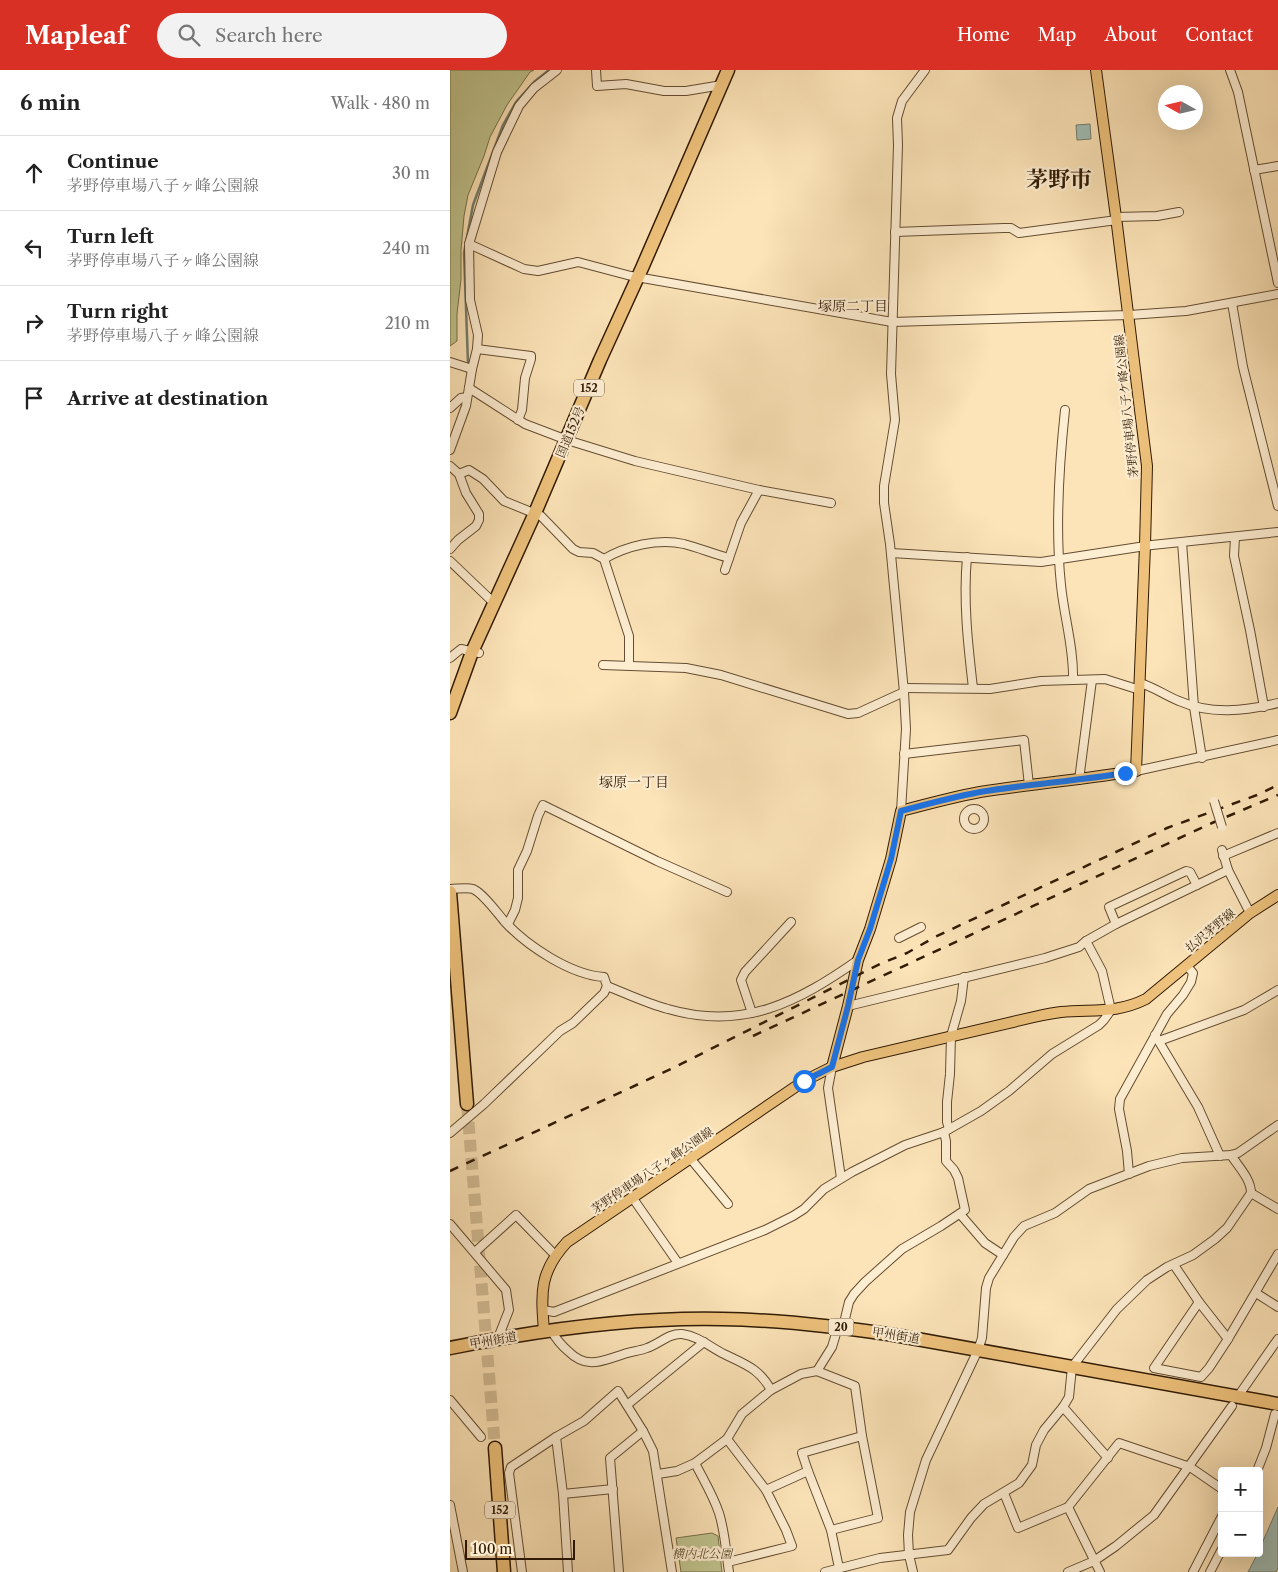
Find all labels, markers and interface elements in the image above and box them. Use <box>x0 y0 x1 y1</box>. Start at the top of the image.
search box <box>157 13 507 58</box>
text: Mapleaf <box>25 21 127 50</box>
icon: search <box>175 21 203 49</box>
text: Search here <box>215 24 323 47</box>
text: Home <box>957 24 1010 46</box>
text: Map <box>1038 24 1076 46</box>
text: About <box>1104 24 1157 46</box>
text: Contact <box>1185 24 1253 46</box>
north arrow <box>1158 85 1203 130</box>
text: 6 min <box>20 90 81 115</box>
text: Walk · 480 m <box>331 93 430 113</box>
text: Continue <box>67 150 159 173</box>
icon: ahead <box>20 159 48 187</box>
text: 30 m <box>392 163 430 183</box>
district label: 茅野市 <box>1026 166 1092 193</box>
text: 茅野停車場八子ヶ峰公園線 <box>67 175 259 195</box>
text: Turn left <box>67 225 154 248</box>
icon: left <box>20 234 48 262</box>
text: 240 m <box>382 238 430 258</box>
text: 茅野停車場八子ヶ峰公園線 <box>67 250 259 270</box>
district label: 塚原二丁目 <box>818 297 888 315</box>
text: Turn right <box>67 300 168 323</box>
icon: right <box>20 309 48 337</box>
text: 210 m <box>385 313 430 333</box>
text: 茅野停車場八子ヶ峰公園線 <box>67 325 259 345</box>
street label: 茅野停車場八子ケ峰公園線 <box>1111 334 1141 478</box>
road number: 152 <box>574 380 604 396</box>
icon: arrive <box>20 384 48 412</box>
text: Arrive at destination <box>67 387 268 410</box>
street label: 国道152号 <box>552 404 588 460</box>
route end <box>1114 762 1137 785</box>
district label: 塚原一丁目 <box>599 773 669 791</box>
street label: 払沢茅野線 <box>1182 905 1238 955</box>
route start <box>793 1070 816 1093</box>
street label: 茅野停車場八子ヶ峰公園線 <box>588 1124 716 1216</box>
road number: 20 <box>828 1318 854 1336</box>
street label: 甲州街道 <box>871 1324 921 1346</box>
street label: 甲州街道 <box>468 1328 518 1352</box>
map controls <box>1218 1467 1263 1557</box>
button: + <box>1218 1467 1263 1512</box>
road number: 152 <box>485 1502 515 1518</box>
button: − <box>1218 1512 1263 1557</box>
scale bar <box>465 1537 575 1560</box>
text: 100 m <box>472 1540 512 1558</box>
park label: 横内北公園 <box>672 1546 734 1561</box>

